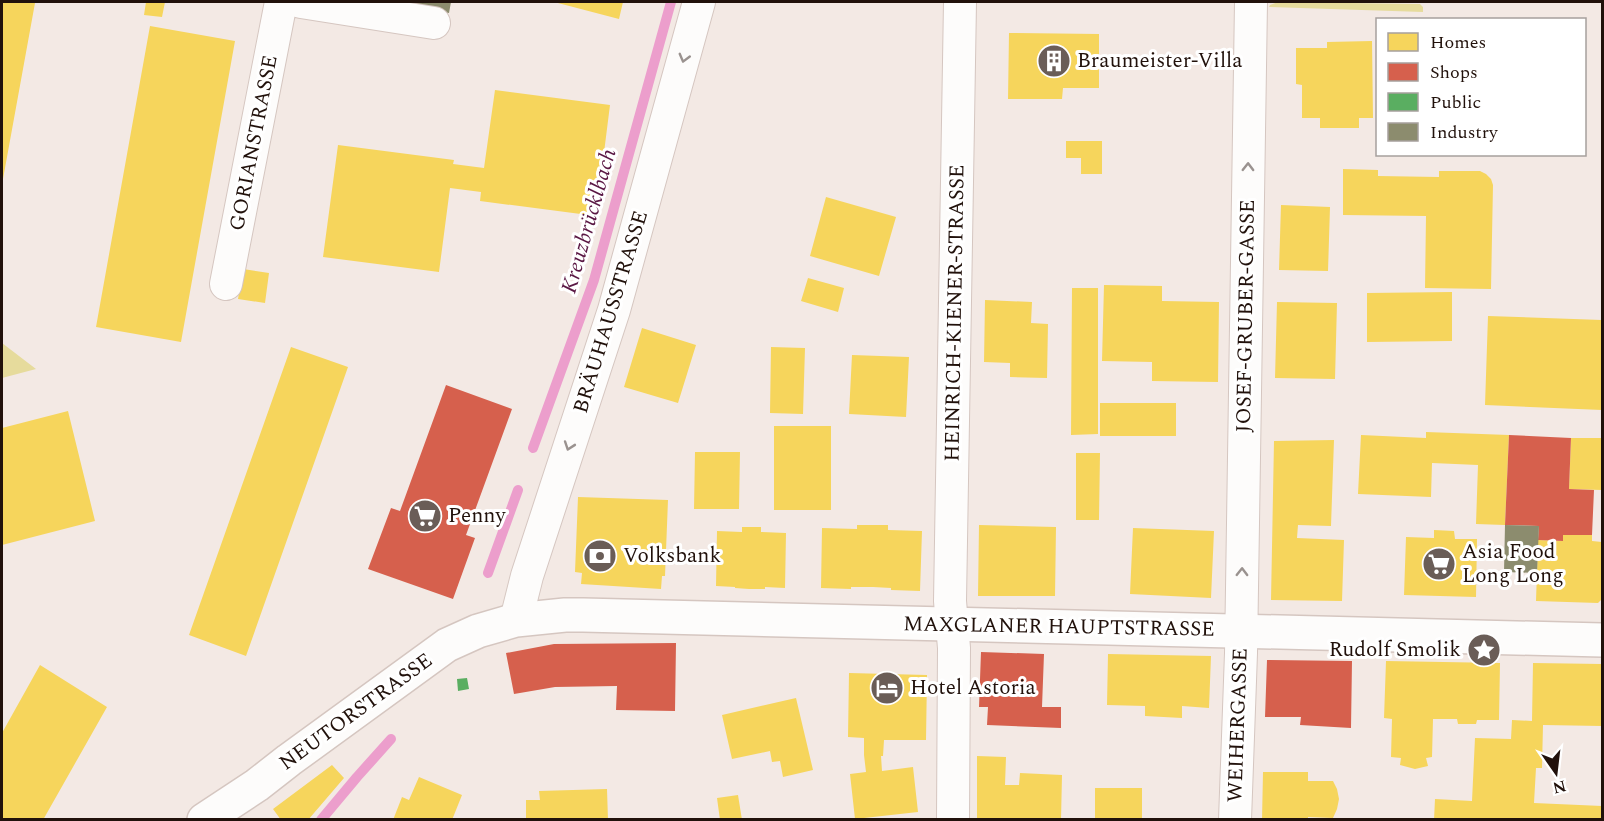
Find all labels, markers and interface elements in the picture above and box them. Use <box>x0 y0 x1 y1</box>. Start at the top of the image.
legend <box>1376 18 1586 156</box>
text: Homes <box>1430 29 1486 56</box>
building icon: Braumeister-Villa <box>1036 43 1072 79</box>
place label: Braumeister-Villa <box>1077 45 1243 77</box>
street label: GORIANSTRASSE <box>221 52 287 234</box>
one-way arrow <box>679 52 691 63</box>
text: Shops <box>1430 59 1478 86</box>
text: Public <box>1430 89 1481 116</box>
text: Industry <box>1430 119 1499 146</box>
water label: Kreuzbrücklbach <box>553 145 625 297</box>
one-way arrow <box>1242 163 1255 172</box>
street label: HEINRICH-KIENER-STRASSE <box>936 164 974 462</box>
street label: JOSEF-GRUBER-GASSE <box>1228 199 1264 433</box>
street label: BRÄUHAUSSTRASSE <box>565 207 657 417</box>
one-way arrow <box>564 440 576 451</box>
supermarket icon: Penny <box>407 498 443 534</box>
place label: Penny <box>448 500 506 532</box>
place label: Asia Food Long Long <box>1462 536 1564 592</box>
bank icon: Volksbank <box>582 538 618 574</box>
place label: Volksbank <box>623 540 722 572</box>
supermarket icon: Asia Food Long Long <box>1421 546 1457 582</box>
one-way arrow <box>1236 568 1248 577</box>
street label: MAXGLANER HAUPTSTRASSE <box>903 608 1215 646</box>
place icon: Rudolf Smolik <box>1466 632 1502 668</box>
place label: Rudolf Smolik <box>1329 634 1461 666</box>
street label: NEUTORSTRASSE <box>273 645 439 779</box>
street label: WEIHERGASSE <box>1219 647 1257 803</box>
hotel icon: Hotel Astoria <box>869 670 905 706</box>
place label: Hotel Astoria <box>910 672 1036 704</box>
north arrow <box>1526 743 1586 803</box>
text: N <box>1550 773 1569 800</box>

